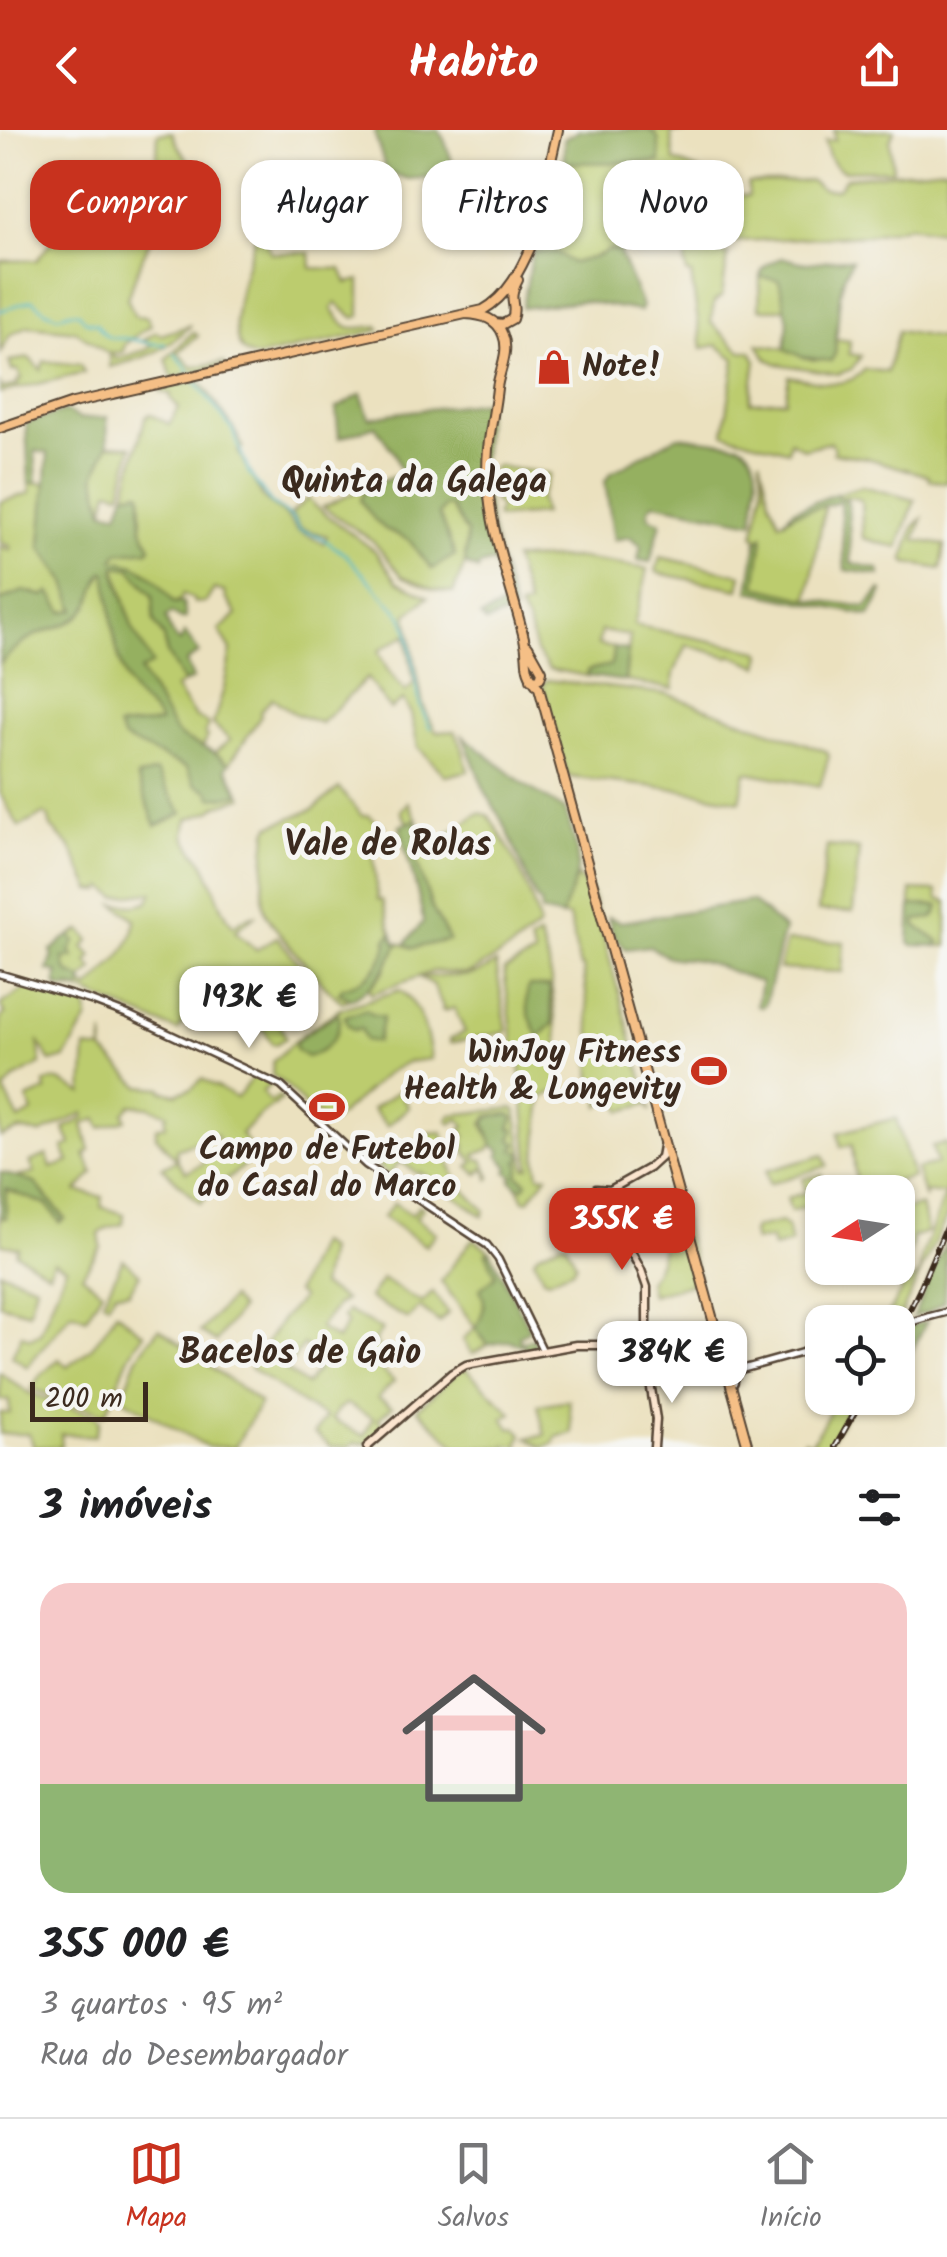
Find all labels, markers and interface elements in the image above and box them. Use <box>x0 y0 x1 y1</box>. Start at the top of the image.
text: Habito <box>408 29 539 101</box>
icon: back <box>40 38 95 93</box>
icon: share <box>852 38 907 93</box>
chip: Comprar <box>30 160 221 250</box>
chip: Alugar <box>241 160 402 250</box>
chip: Filtros <box>422 160 583 250</box>
chip: Novo <box>603 160 744 250</box>
place label: Note! <box>582 342 662 393</box>
shop icon: Note! <box>535 348 573 386</box>
district label: Quinta da Galega <box>281 455 547 511</box>
district label: Vale de Rolas <box>285 818 491 874</box>
pin: 193K € <box>168 966 330 1051</box>
text: 193K € <box>201 973 297 1024</box>
place label: WinJoy Fitness Health & Longevity <box>404 1028 681 1116</box>
sports icon: WinJoy Fitness Health & Longevity <box>690 1052 728 1090</box>
sports icon: Campo de Futebol do Casal do Marco <box>308 1088 346 1126</box>
place label: Campo de Futebol do Casal do Marco <box>198 1125 456 1213</box>
north arrow <box>805 1175 915 1285</box>
map controls <box>805 1175 915 1415</box>
pin: 355K € <box>541 1188 703 1273</box>
text: 355K € <box>571 1195 673 1246</box>
button: locate <box>805 1305 915 1415</box>
pin: 384K € <box>591 1321 753 1406</box>
district label: Bacelos de Gaio <box>179 1326 421 1382</box>
text: 384K € <box>619 1328 725 1379</box>
scale bar <box>30 1377 148 1422</box>
text: 200 m <box>45 1377 123 1422</box>
text: 3 imóveis <box>40 1474 212 1541</box>
icon: filters <box>852 1480 907 1535</box>
icon: home <box>384 1648 564 1828</box>
text: 355 000 € <box>40 1913 229 1980</box>
text: 3 quartos · 95 m² <box>40 1980 282 2031</box>
text: Rua do Desembargador <box>40 2031 347 2082</box>
tab: Mapa <box>125 2136 187 2241</box>
tab: Salvos <box>438 2136 509 2241</box>
tab: Início <box>760 2136 822 2241</box>

